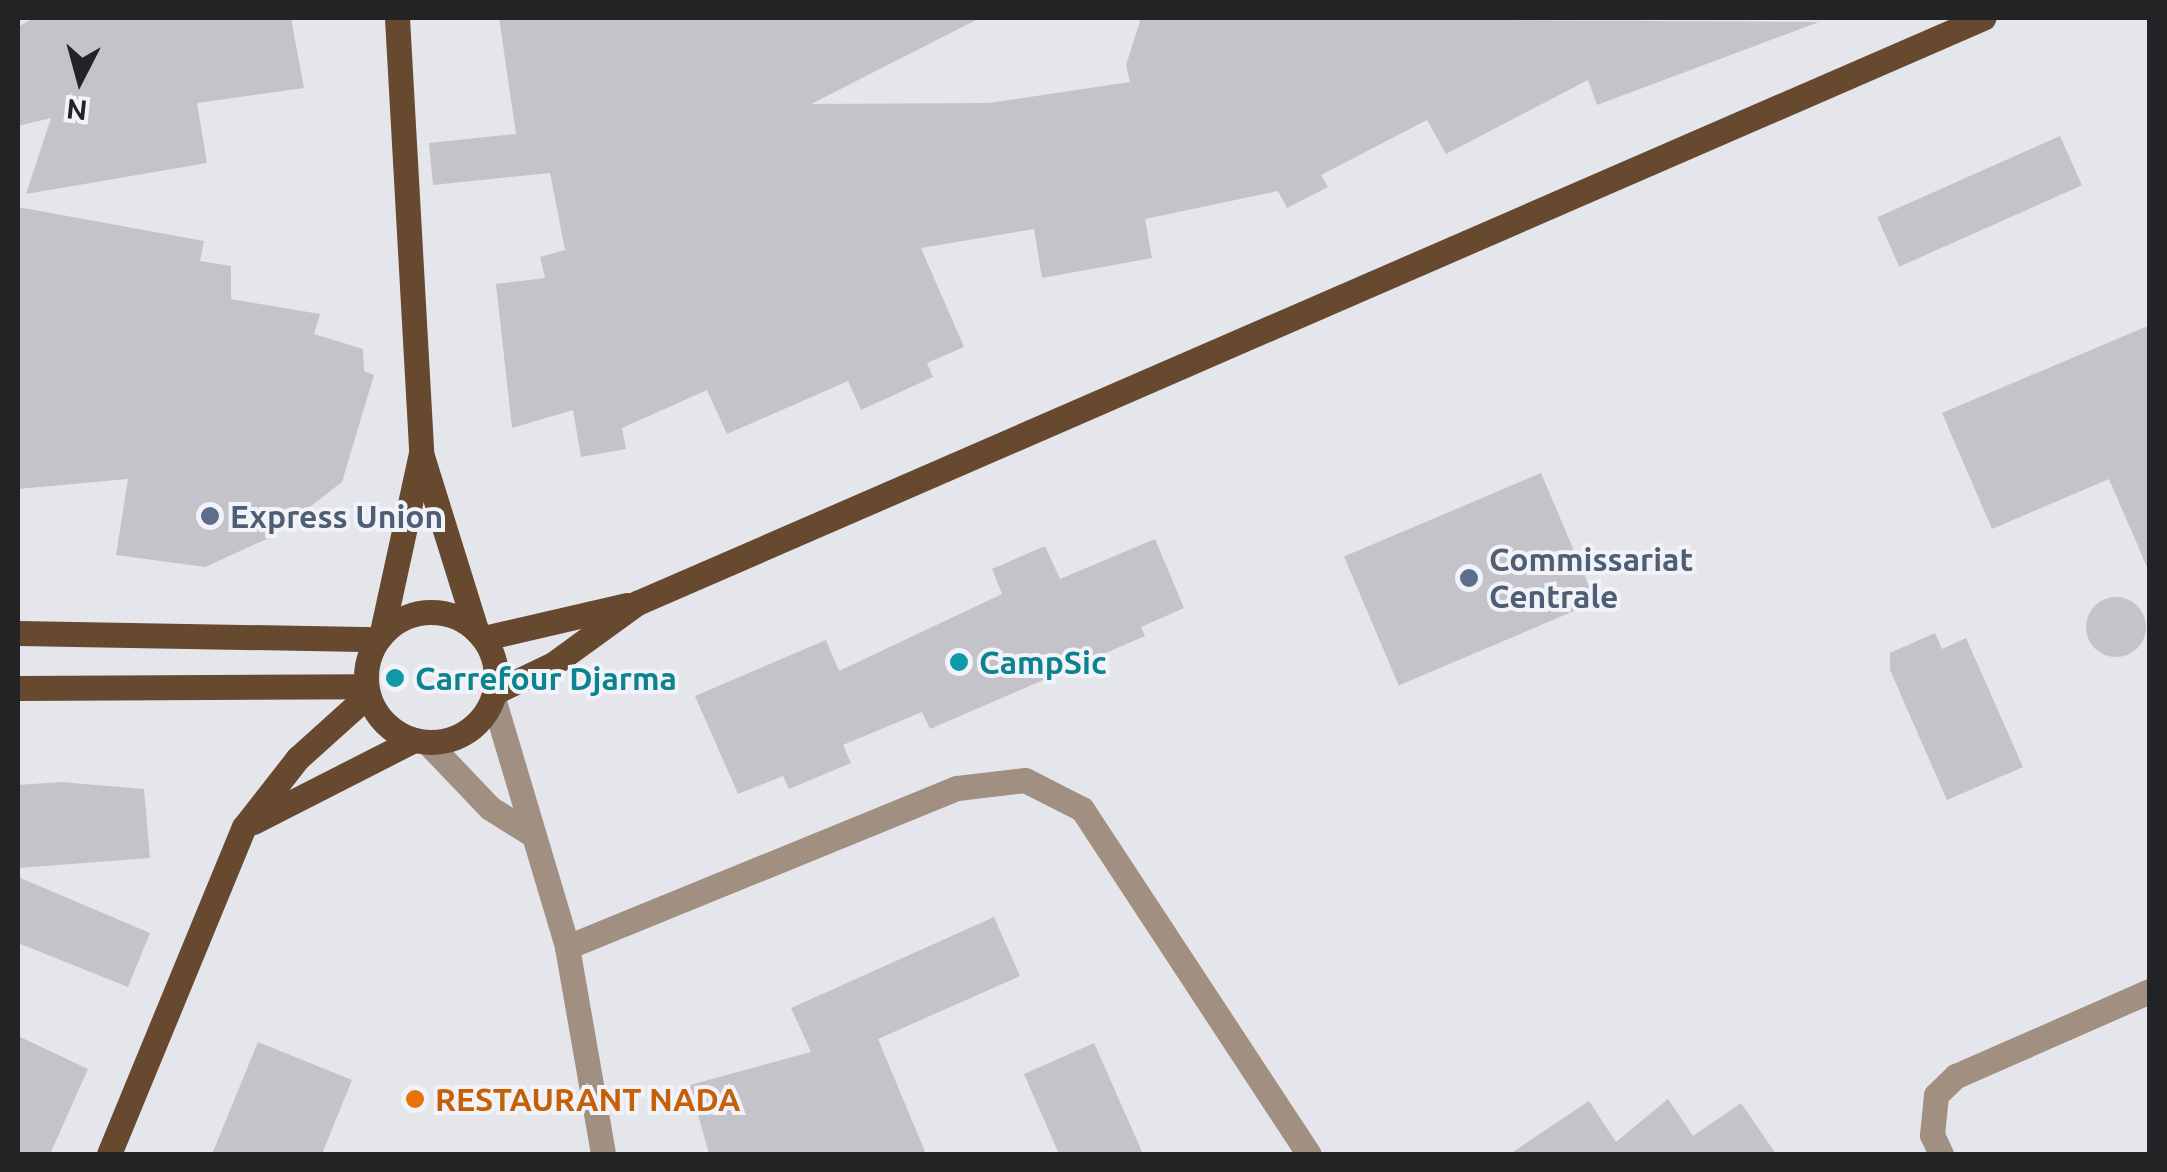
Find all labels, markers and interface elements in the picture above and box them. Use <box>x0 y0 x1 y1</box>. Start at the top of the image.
north arrow <box>30 30 130 130</box>
text: N <box>65 94 89 127</box>
place label: Express Union <box>230 497 443 535</box>
marker: Express Union <box>199 505 221 527</box>
place label: Commissariat Centrale <box>1489 541 1693 616</box>
marker: Commissariat Centrale <box>1458 567 1480 589</box>
place label: CampSic <box>979 643 1107 681</box>
marker: CampSic <box>948 651 970 673</box>
place label: Carrefour Djarma <box>415 659 677 697</box>
marker: Carrefour Djarma <box>384 667 406 689</box>
place label: RESTAURANT NADA <box>435 1080 741 1118</box>
marker: RESTAURANT NADA <box>404 1088 426 1110</box>

